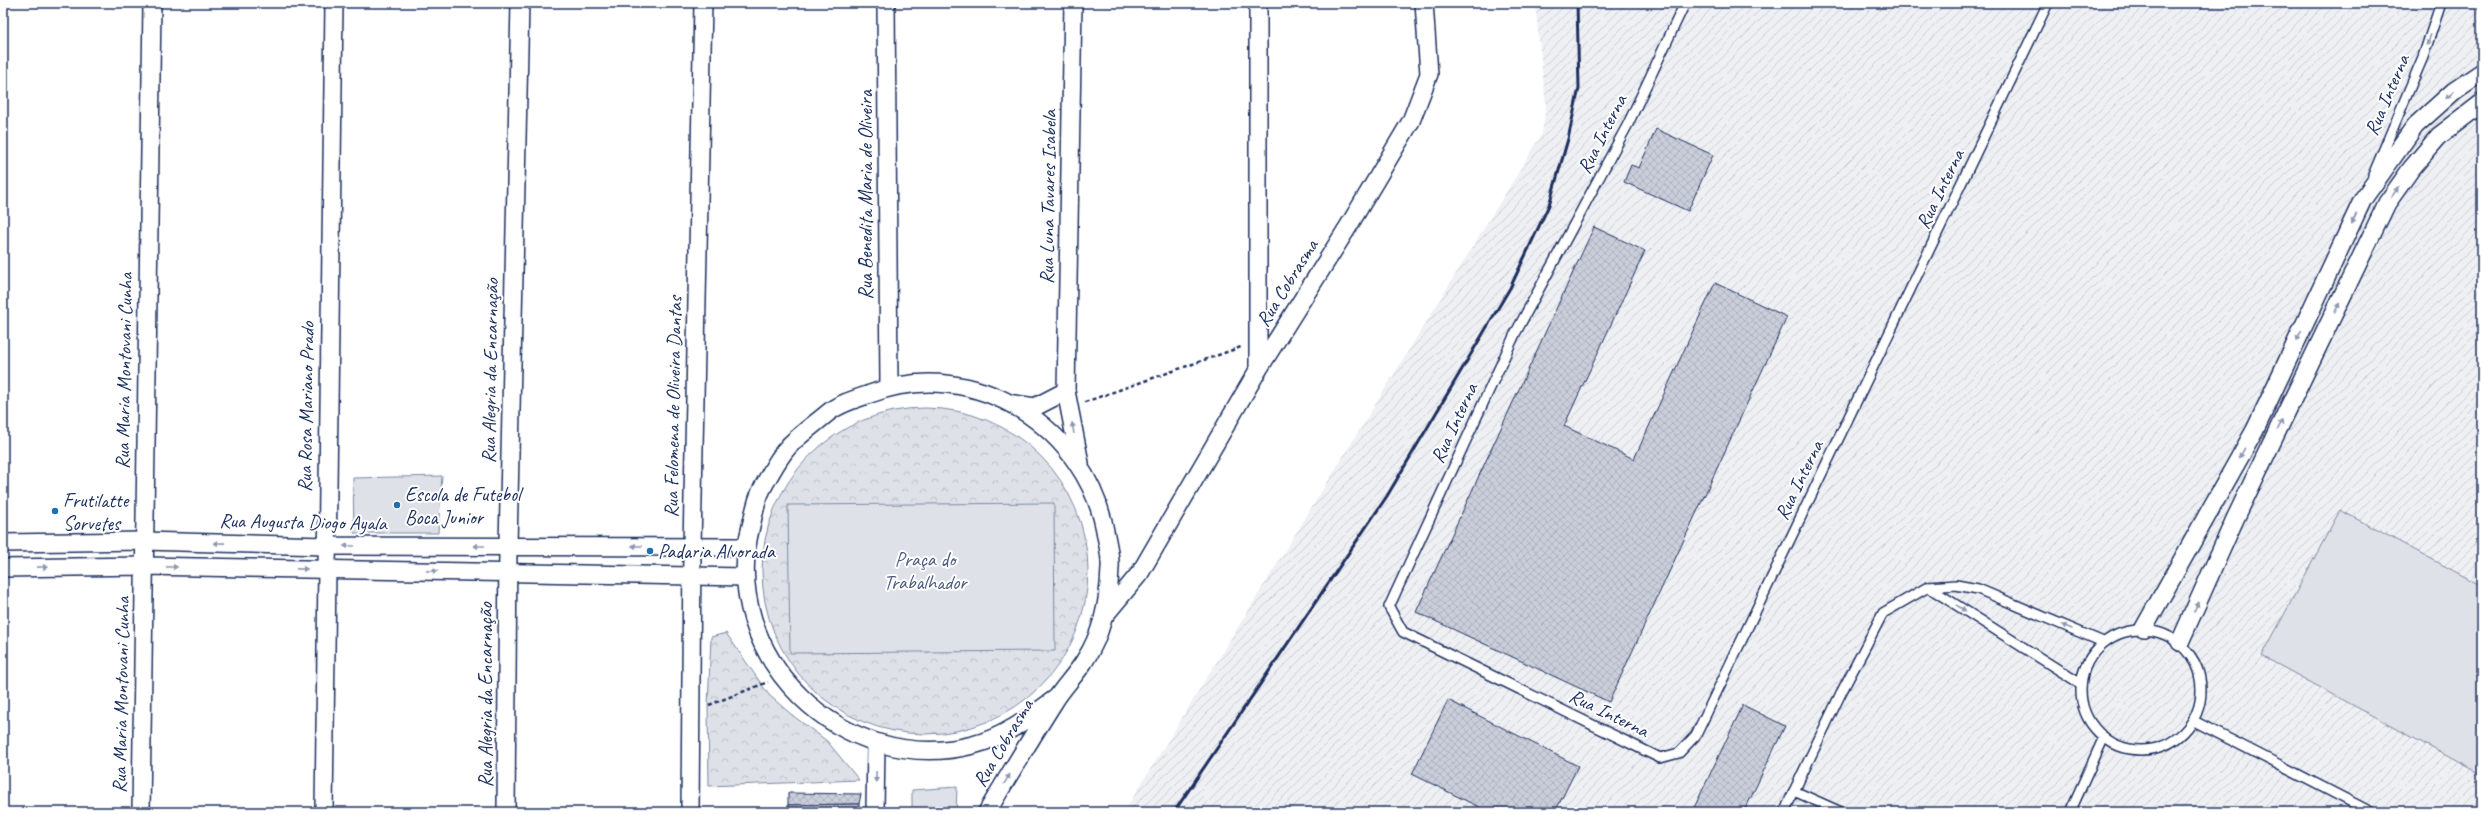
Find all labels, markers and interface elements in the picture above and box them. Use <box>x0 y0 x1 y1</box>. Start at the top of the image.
one-way arrow <box>2426 34 2432 46</box>
street label: Rua Interna <box>2359 50 2416 139</box>
street label: Rua Benedita Maria de Oliveira <box>853 88 878 300</box>
street label: Rua Interna <box>1572 89 1633 178</box>
one-way arrow <box>2445 90 2455 99</box>
street label: Rua Luna Tavares Isabela <box>1034 108 1062 284</box>
street label: Rua Interna <box>1910 144 1970 233</box>
one-way arrow <box>2391 187 2399 197</box>
one-way arrow <box>2351 213 2357 224</box>
street label: Rua Cobrasma <box>1250 233 1325 331</box>
street label: Rua Maria Montovani Cunha <box>110 271 138 469</box>
street label: Rua Alegria da Encarnação <box>476 277 504 464</box>
street label: Rua Felomena de Oliveira Dantas <box>659 294 687 518</box>
one-way arrow <box>2334 302 2340 314</box>
street label: Rua Rosa Mariano Prado <box>292 321 320 492</box>
one-way arrow <box>2296 331 2302 342</box>
street label: Rua Interna <box>1425 378 1484 467</box>
one-way arrow <box>2277 419 2284 431</box>
one-way arrow <box>1070 422 1076 434</box>
street label: Rua Interna <box>1769 435 1829 524</box>
one-way arrow <box>2239 447 2246 459</box>
place label: Escola de Futebol Boca Junior <box>405 482 524 530</box>
place label: Frutilatte Sorvetes <box>63 488 130 536</box>
marker: Escola de Futebol Boca Junior <box>392 500 402 510</box>
marker: Frutilatte Sorvetes <box>50 506 60 516</box>
street label: Rua Augusta Diogo Ayala <box>219 508 388 536</box>
place label: Padaria Alvorada <box>658 539 776 564</box>
one-way arrow <box>212 540 225 546</box>
one-way arrow <box>342 543 355 549</box>
one-way arrow <box>472 543 485 549</box>
one-way arrow <box>630 543 643 549</box>
marker: Padaria Alvorada <box>645 546 655 556</box>
park label: Praça do Trabalhador <box>883 547 968 595</box>
one-way arrow <box>36 564 49 570</box>
one-way arrow <box>166 564 179 570</box>
one-way arrow <box>296 566 308 573</box>
one-way arrow <box>426 568 439 574</box>
street label: Rua Maria Montovani Cunha <box>107 595 135 793</box>
one-way arrow <box>2193 601 2199 612</box>
street label: Rua Alegria da Encarnação <box>473 602 498 788</box>
one-way arrow <box>1955 604 1967 611</box>
one-way arrow <box>2061 624 2072 630</box>
street label: Rua Interna <box>1565 683 1654 743</box>
street label: Rua Cobrasma <box>967 693 1040 791</box>
one-way arrow <box>873 771 879 784</box>
one-way arrow <box>1004 773 1011 785</box>

